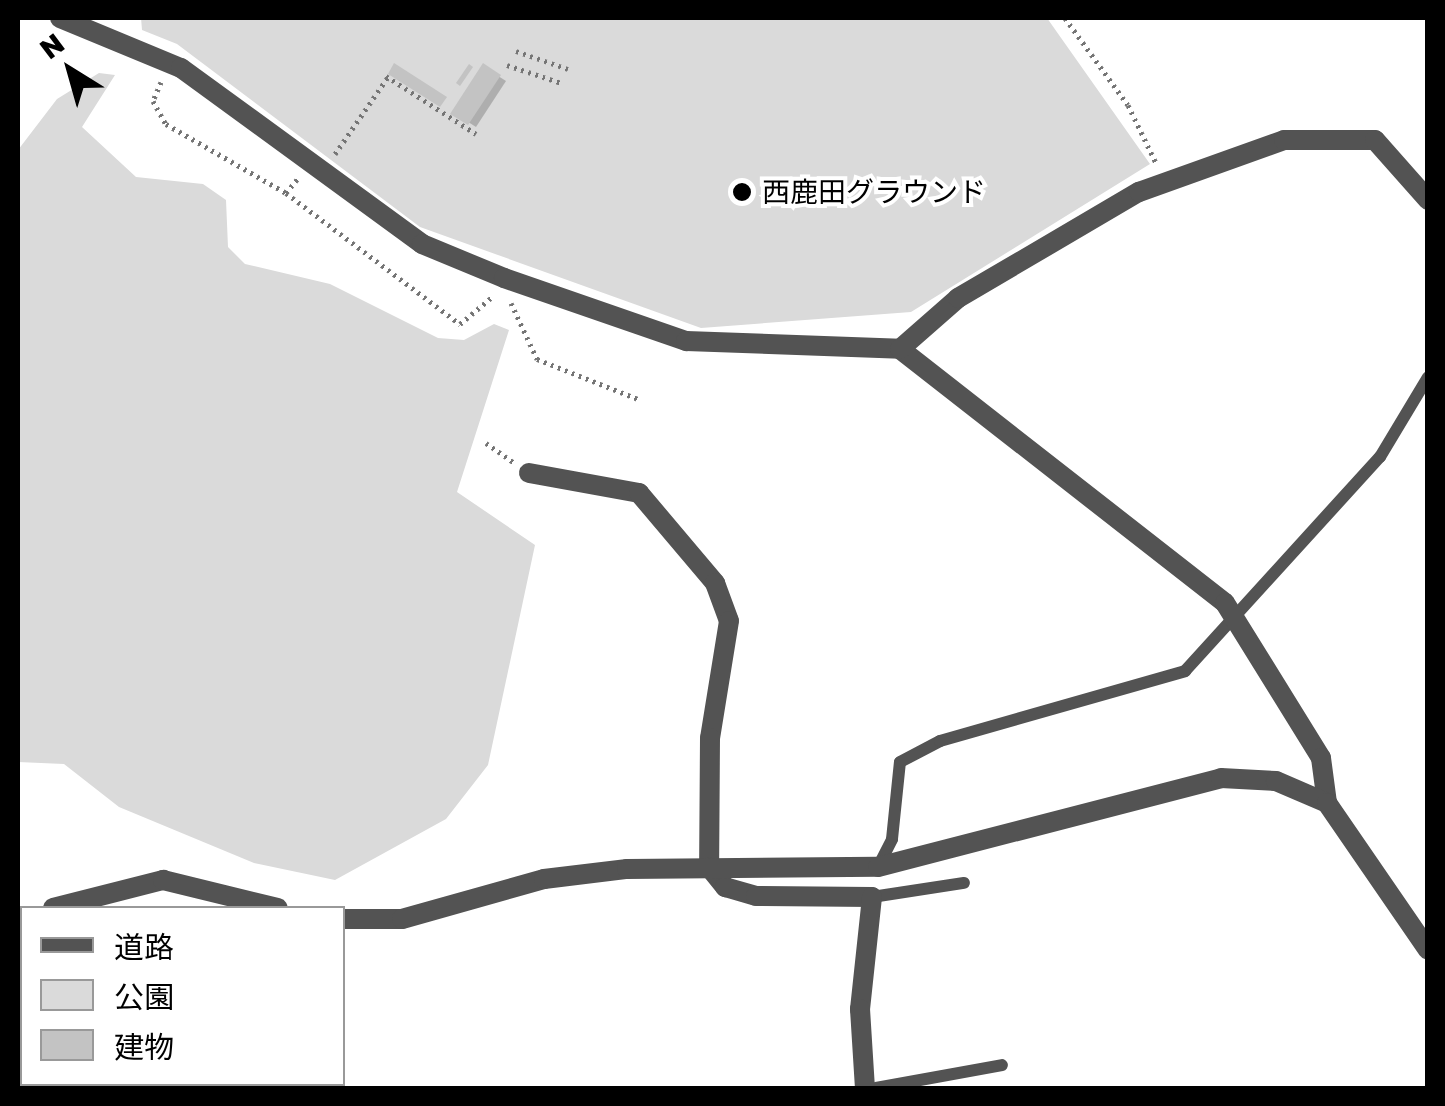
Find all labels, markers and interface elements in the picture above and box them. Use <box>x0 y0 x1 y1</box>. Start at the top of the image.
north arrow <box>20 20 120 120</box>
text: N <box>33 26 70 65</box>
place label: 西鹿田グラウンド <box>762 175 986 209</box>
marker: 西鹿田グラウンド <box>731 181 753 203</box>
legend <box>20 906 345 1086</box>
text: 道路 <box>114 929 174 965</box>
text: 公園 <box>114 979 174 1015</box>
text: 建物 <box>114 1029 174 1065</box>

